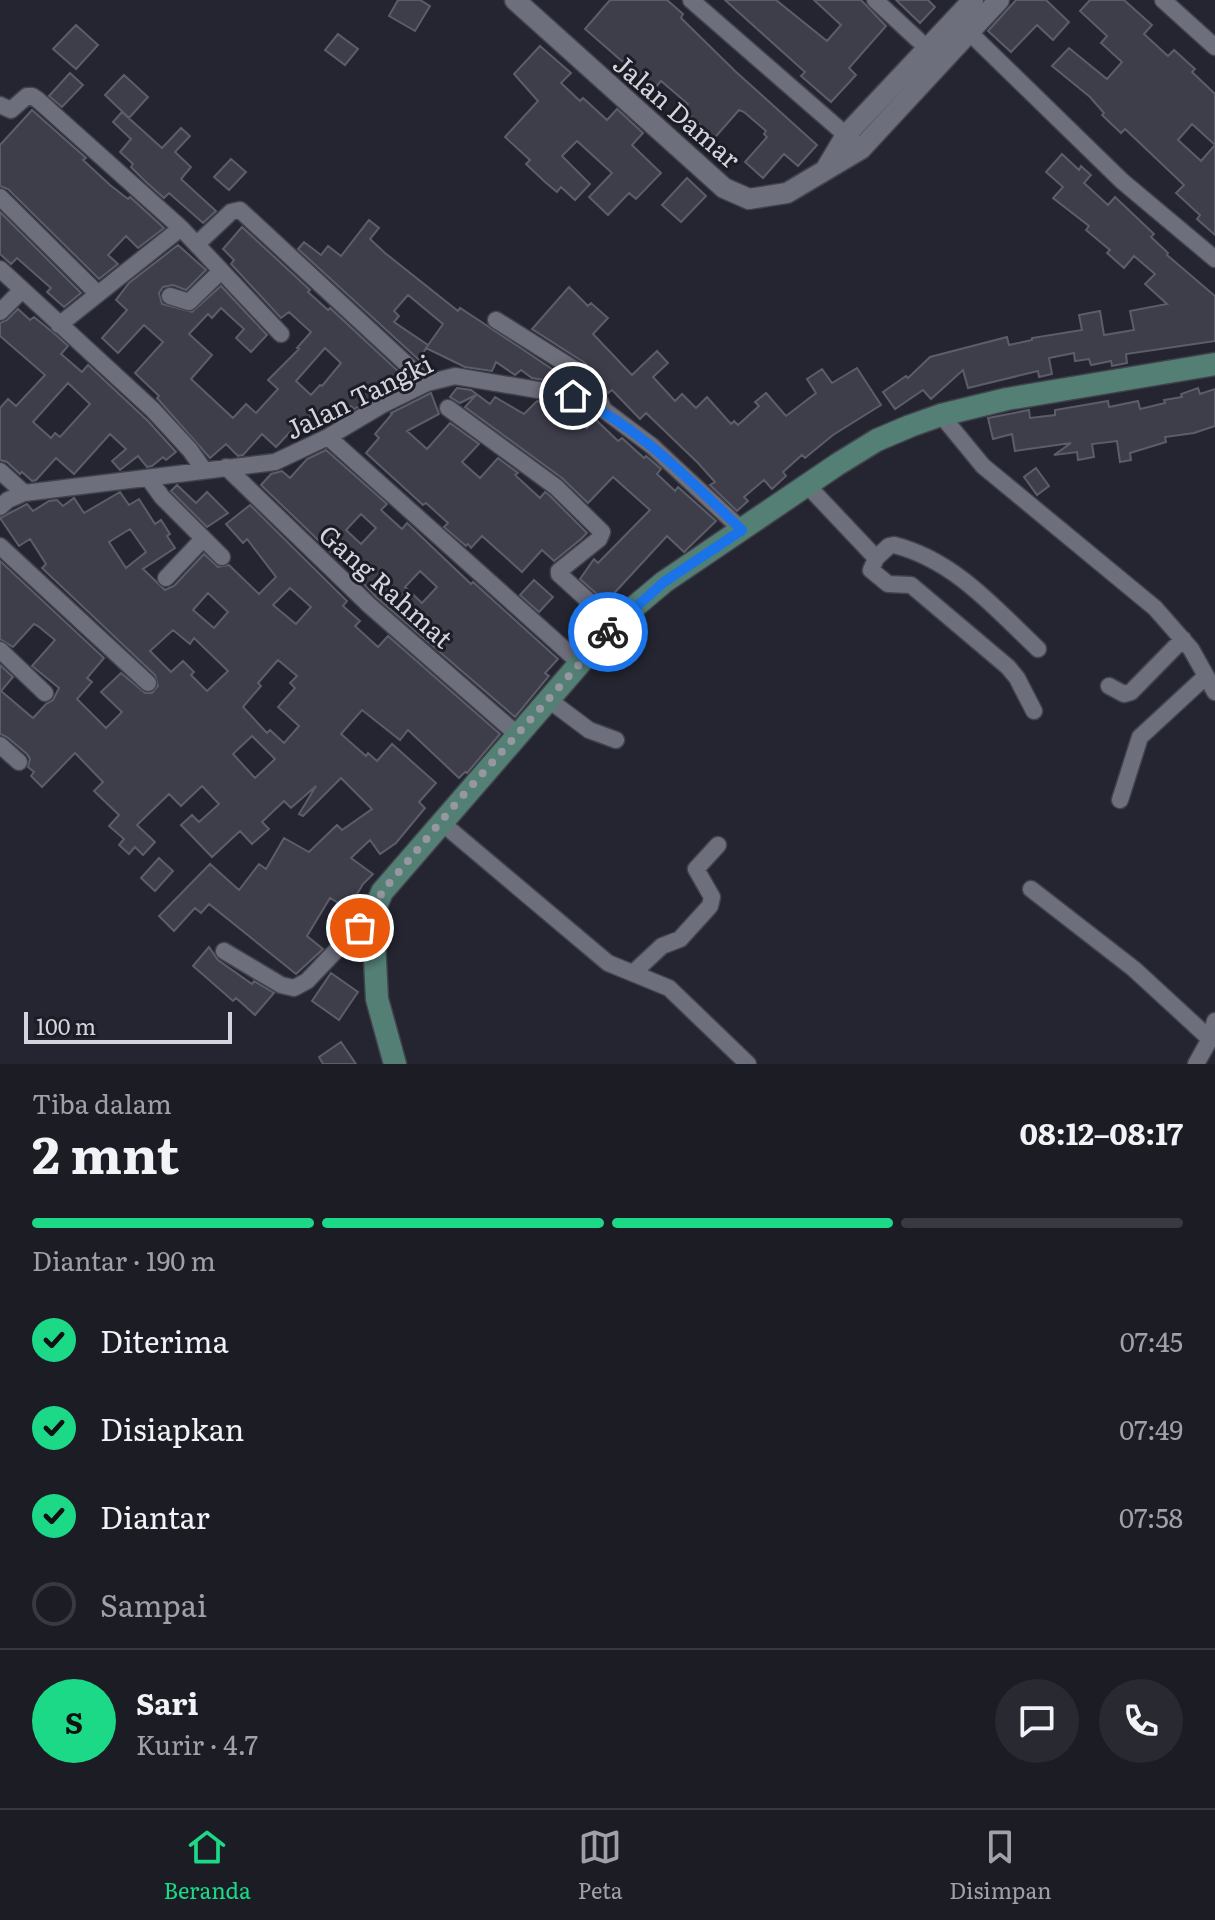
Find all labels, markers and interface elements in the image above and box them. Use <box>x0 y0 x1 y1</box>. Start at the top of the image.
street label: Jalan Damar <box>606 44 751 177</box>
street label: Jalan Tangki <box>278 342 438 447</box>
pin <box>539 362 607 430</box>
icon: home <box>551 374 595 418</box>
street label: Gang Rahmat <box>311 514 463 656</box>
courier <box>568 592 648 672</box>
icon: bike <box>586 610 630 654</box>
pin <box>326 894 394 962</box>
icon: bag <box>338 906 382 950</box>
scale bar <box>24 1008 232 1044</box>
text: 100 m <box>36 1009 96 1042</box>
text: Tiba dalam <box>32 1083 172 1122</box>
text: 08:12–08:17 <box>1020 1110 1183 1154</box>
text: 2 mnt <box>32 1113 179 1190</box>
text: Diantar · 190 m <box>32 1240 216 1279</box>
icon: check <box>32 1318 76 1362</box>
text: Diterima <box>100 1318 229 1362</box>
text: 07:45 <box>1120 1321 1183 1360</box>
icon: check <box>32 1406 76 1450</box>
text: Disiapkan <box>100 1406 244 1450</box>
text: 07:49 <box>1119 1409 1183 1448</box>
icon: check <box>32 1494 76 1538</box>
text: Diantar <box>100 1494 210 1538</box>
text: 07:58 <box>1119 1497 1183 1536</box>
text: Sampai <box>100 1582 207 1626</box>
button: chat <box>995 1679 1079 1763</box>
button: phone <box>1099 1679 1183 1763</box>
text: Sari <box>136 1680 198 1724</box>
text: S <box>65 1699 83 1743</box>
text: Kurir · 4.7 <box>136 1724 258 1763</box>
tab: Beranda <box>163 1825 251 1906</box>
tab: Peta <box>578 1825 623 1906</box>
tab: Disimpan <box>949 1825 1052 1906</box>

